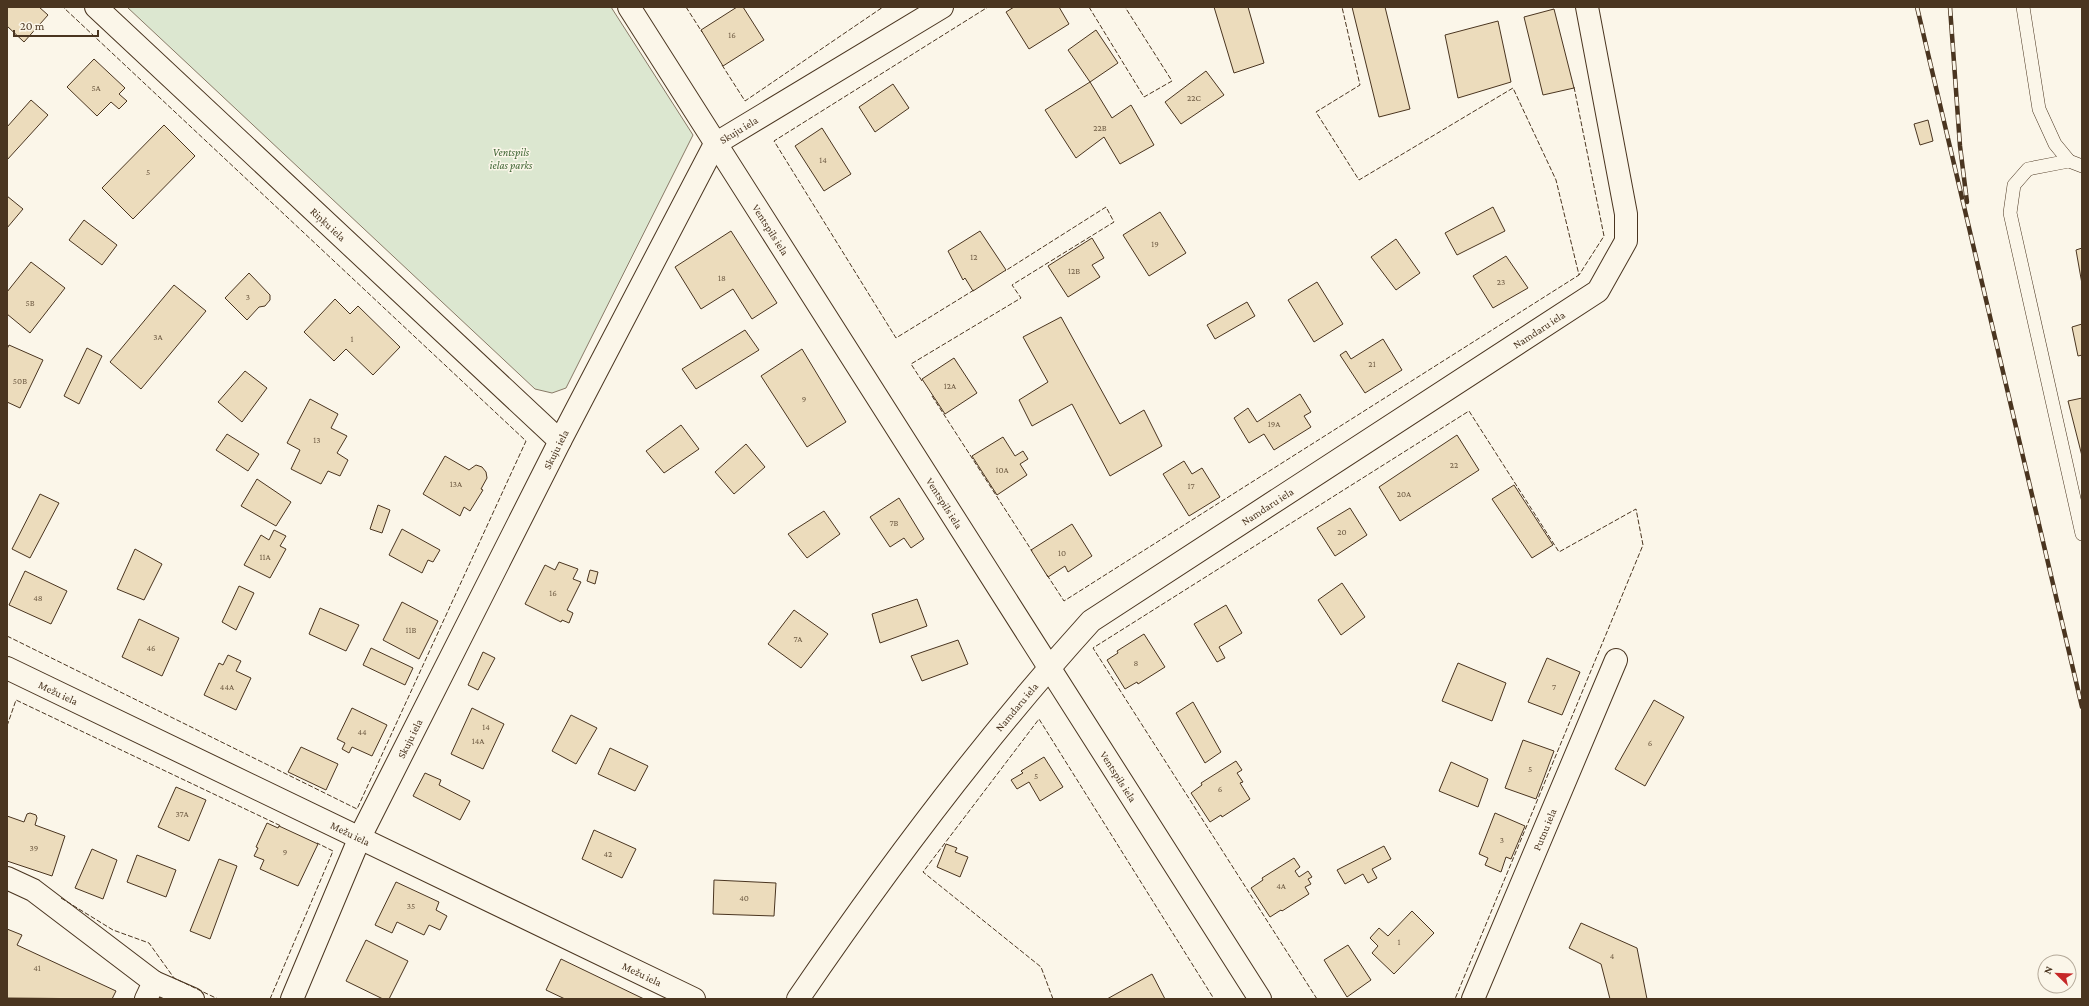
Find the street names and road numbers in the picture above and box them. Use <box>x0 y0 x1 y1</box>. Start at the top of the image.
street label: Skuju iela <box>717 114 760 146</box>
street label: Ventspils iela <box>750 202 791 257</box>
street label: Riņķu iela <box>308 205 348 244</box>
street label: Namdaru iela <box>1511 308 1567 351</box>
street label: Skuju iela <box>541 428 571 471</box>
street label: Ventspils iela <box>924 475 965 531</box>
street label: Namdaru iela <box>1239 485 1296 528</box>
street label: Mežu iela <box>37 678 80 707</box>
street label: Namdaru iela <box>993 680 1040 734</box>
street label: Skuju iela <box>395 717 425 760</box>
street label: Ventspils iela <box>1098 749 1139 804</box>
street label: Putnu iela <box>1530 807 1559 852</box>
street label: Mežu iela <box>329 819 372 848</box>
street label: Mežu iela <box>620 959 664 989</box>

